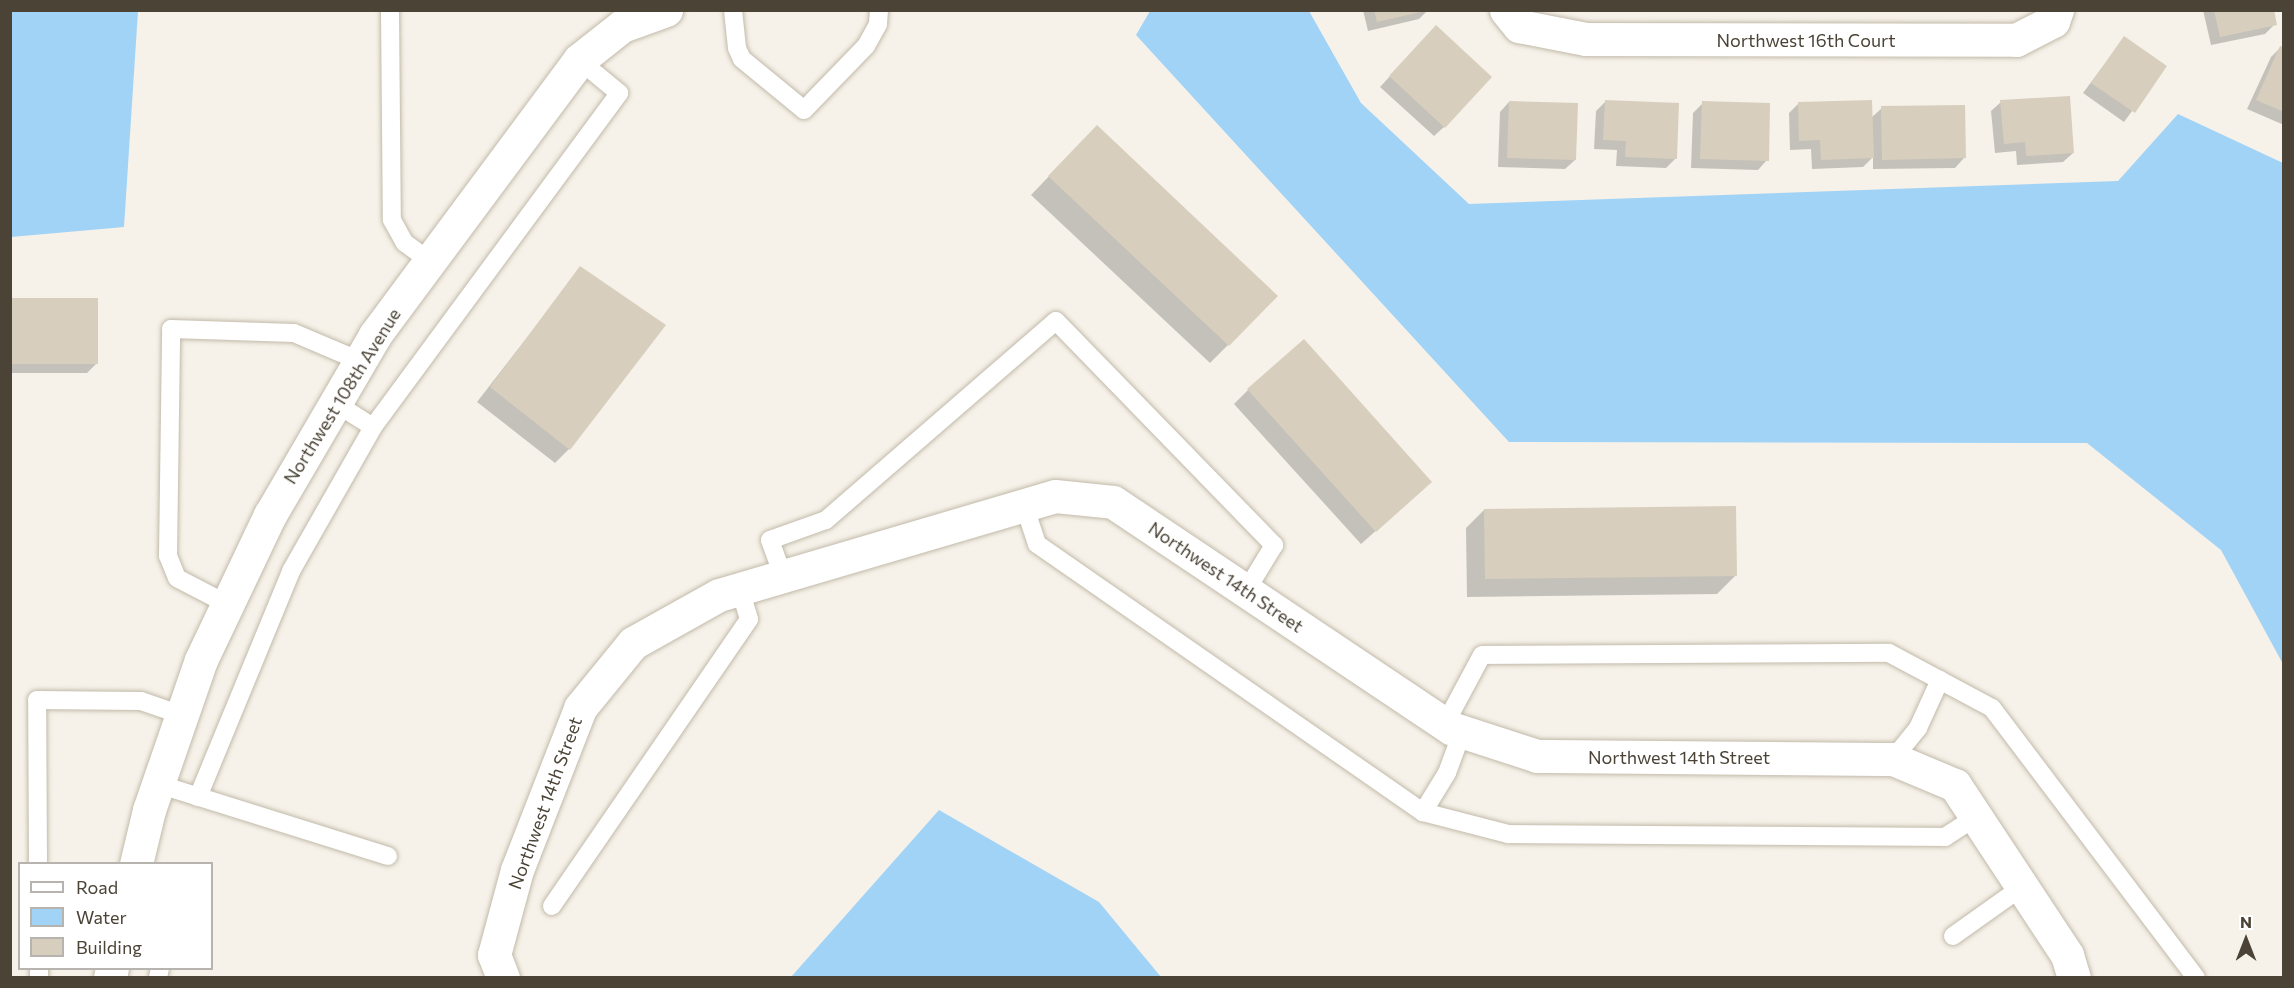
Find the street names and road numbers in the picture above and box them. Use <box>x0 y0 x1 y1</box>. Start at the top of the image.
street label: Northwest 16th Court <box>1716 29 1896 51</box>
street label: Northwest 108th Avenue <box>279 304 405 488</box>
street label: Northwest 14th Street <box>1144 517 1308 637</box>
street label: Northwest 14th Street <box>504 714 586 892</box>
street label: Northwest 14th Street <box>1588 746 1770 768</box>

